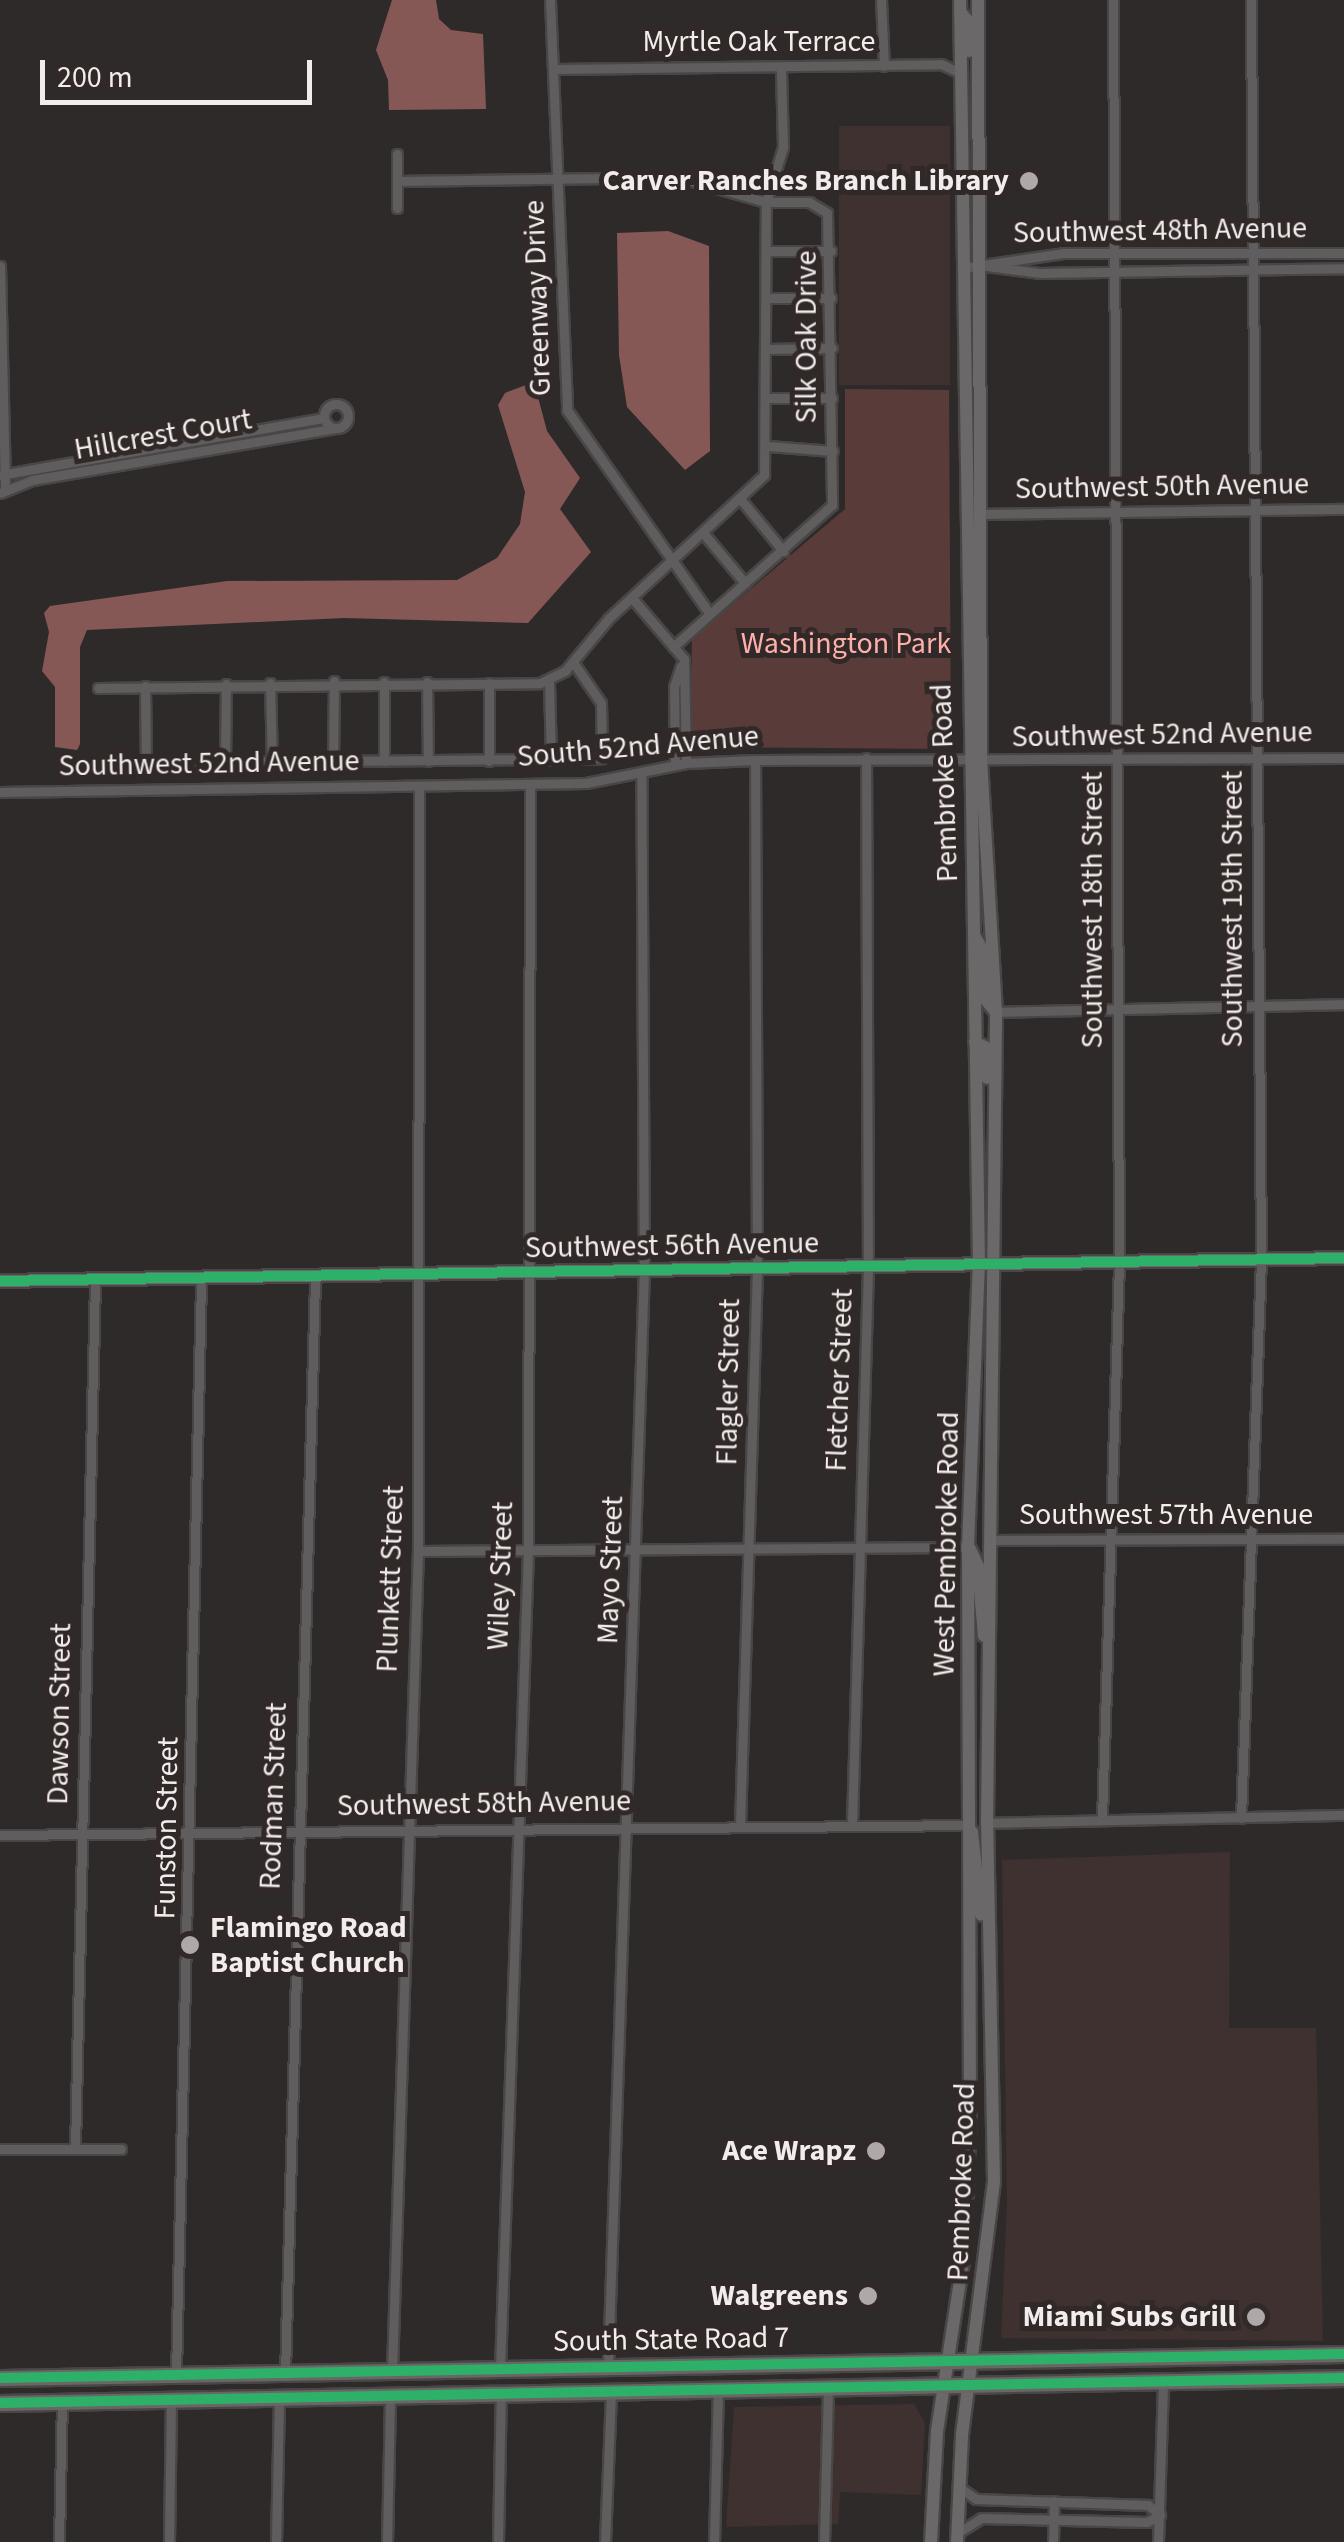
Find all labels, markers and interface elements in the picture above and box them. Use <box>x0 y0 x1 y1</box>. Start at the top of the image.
street label: Myrtle Oak Terrace <box>643 24 875 60</box>
scale bar <box>45 40 318 102</box>
text: 200 m <box>57 56 133 99</box>
place label: Carver Ranches Branch Library <box>602 163 1009 199</box>
marker: Carver Ranches Branch Library <box>1018 170 1040 192</box>
street label: Greenway Drive <box>517 199 559 397</box>
street label: Southwest 48th Avenue <box>1013 210 1307 252</box>
street label: Silk Oak Drive <box>789 251 825 423</box>
street label: Hillcrest Court <box>72 402 254 468</box>
street label: Southwest 50th Avenue <box>1015 466 1309 508</box>
park label: Washington Park <box>741 626 951 662</box>
street label: Pembroke Road <box>924 683 966 883</box>
street label: Southwest 52nd Avenue <box>1011 714 1313 756</box>
street label: South 52nd Avenue <box>516 719 760 775</box>
street label: Southwest 52nd Avenue <box>58 743 360 785</box>
street label: Southwest 19th Street <box>1215 771 1251 1047</box>
street label: Southwest 18th Street <box>1075 772 1111 1048</box>
street label: Southwest 56th Avenue <box>525 1225 819 1267</box>
street label: Fletcher Street <box>819 1288 861 1472</box>
street label: Flagler Street <box>710 1298 748 1466</box>
street label: West Pembroke Road <box>927 1411 967 1677</box>
street label: Plunkett Street <box>370 1485 412 1673</box>
street label: Mayo Street <box>590 1495 632 1645</box>
street label: Southwest 57th Avenue <box>1019 1497 1313 1533</box>
street label: Wiley Street <box>480 1501 522 1651</box>
street label: Dawson Street <box>40 1623 80 1805</box>
street label: Rodman Street <box>253 1702 295 1890</box>
street label: Funston Street <box>147 1736 187 1920</box>
street label: Southwest 58th Avenue <box>337 1783 631 1825</box>
place label: Flamingo Road Baptist Church <box>210 1910 407 1980</box>
marker: Flamingo Road Baptist Church <box>179 1934 201 1956</box>
street label: Pembroke Road <box>941 2082 983 2282</box>
place label: Ace Wrapz <box>722 2133 856 2169</box>
marker: Ace Wrapz <box>865 2140 887 2162</box>
place label: Walgreens <box>710 2278 848 2314</box>
marker: Walgreens <box>857 2285 879 2307</box>
place label: Miami Subs Grill <box>1022 2299 1236 2335</box>
marker: Miami Subs Grill <box>1245 2306 1267 2328</box>
street label: South State Road 7 <box>552 2320 790 2360</box>

